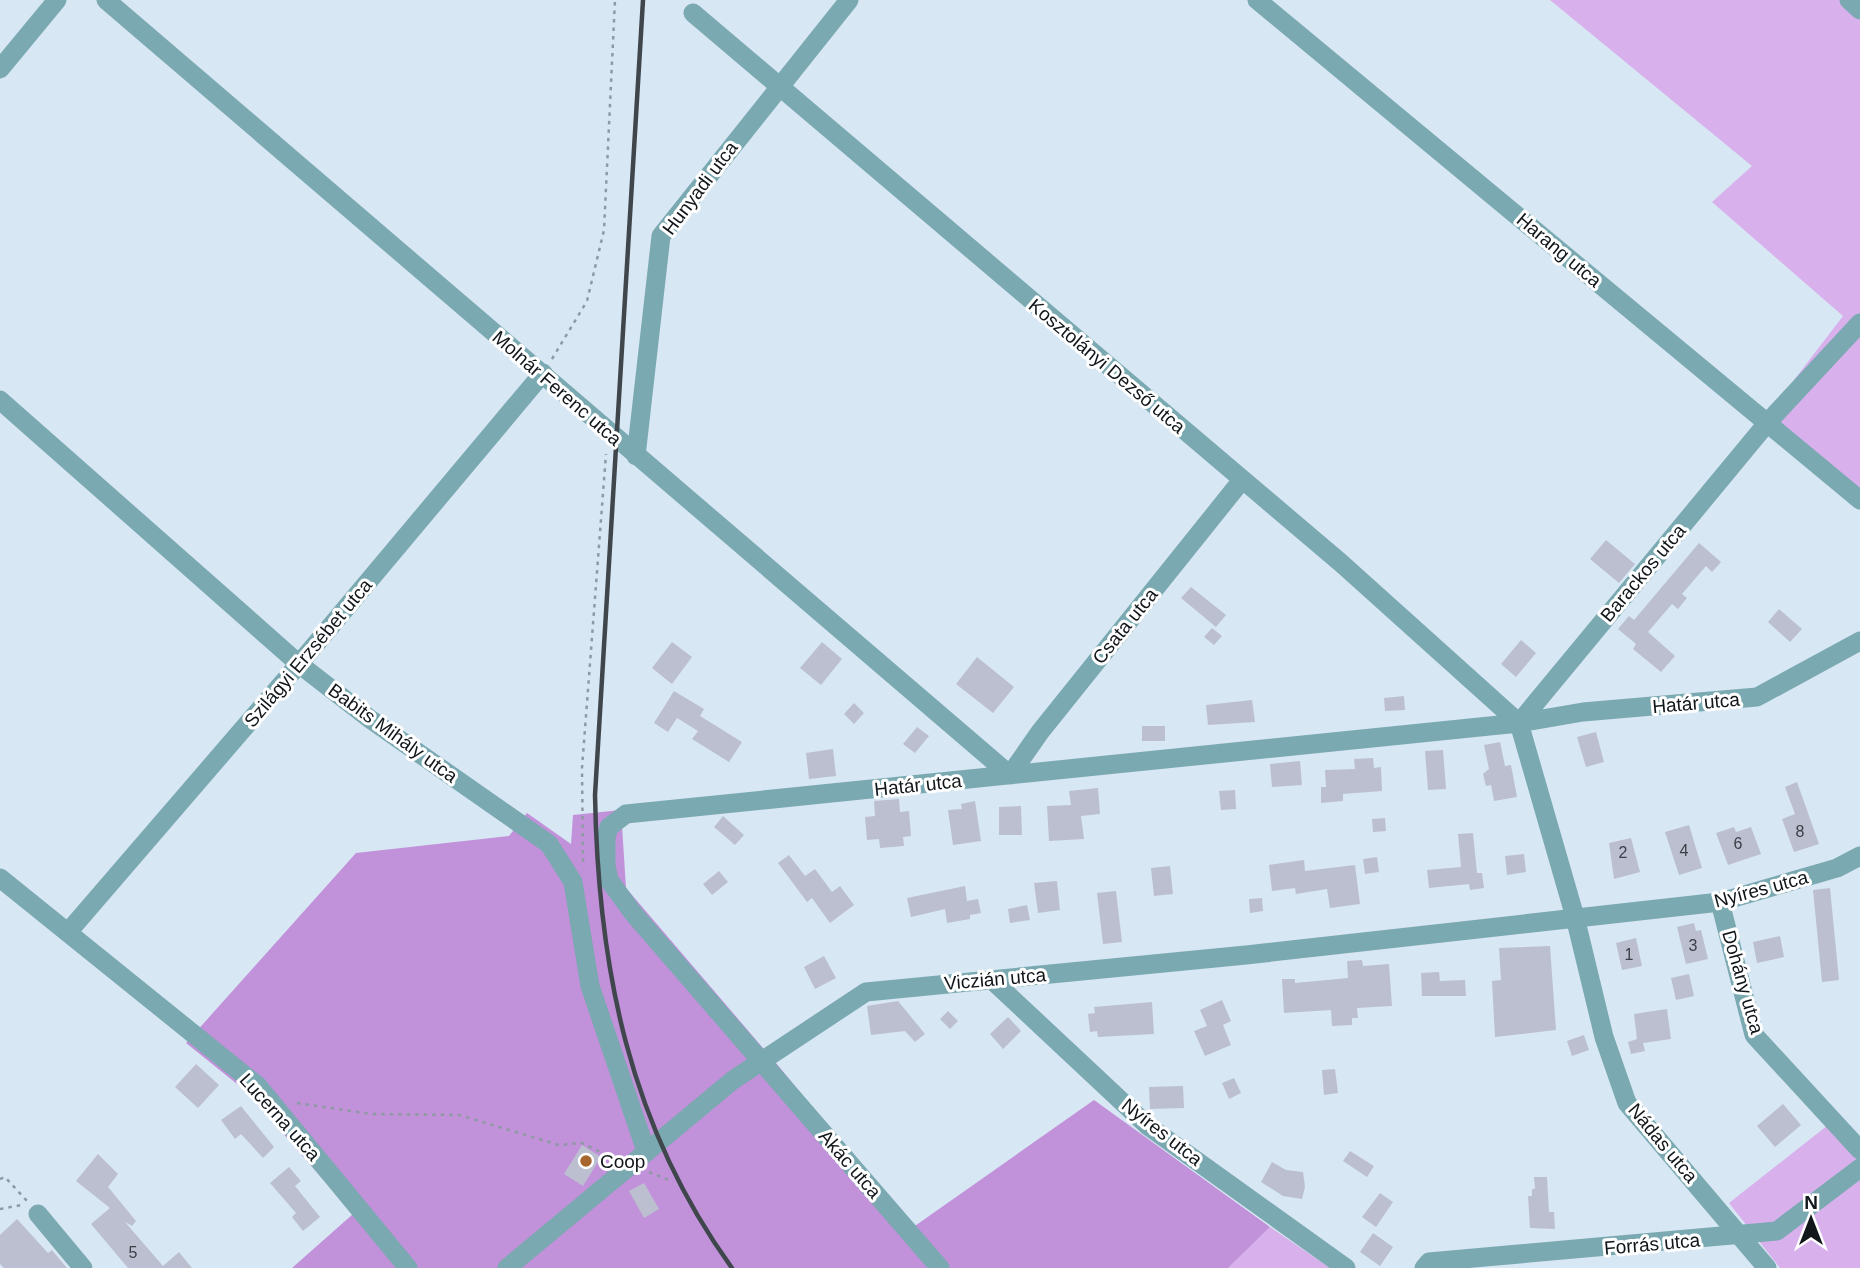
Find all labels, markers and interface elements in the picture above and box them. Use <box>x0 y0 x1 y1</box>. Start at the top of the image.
street label: Hunyadi utca <box>658 137 742 239</box>
street label: Harang utca <box>1513 209 1606 292</box>
street label: Kosztolányi Dezső utca <box>1025 294 1190 438</box>
street label: Molnár Ferenc utca <box>488 326 626 450</box>
street label: Barackos utca <box>1596 520 1690 626</box>
street label: Szilágyi Erzsébet utca <box>240 574 376 731</box>
street label: Csata utca <box>1088 584 1162 668</box>
street label: Babits Mihály utca <box>324 679 462 787</box>
street label: Határ utca <box>1651 689 1741 717</box>
street label: Határ utca <box>873 770 963 800</box>
house number: 8 <box>1796 823 1805 840</box>
house number: 6 <box>1734 835 1743 852</box>
house number: 4 <box>1680 842 1689 859</box>
house number: 2 <box>1619 844 1628 861</box>
street label: Nyíres utca <box>1712 866 1811 912</box>
street label: Dohány utca <box>1718 928 1768 1037</box>
house number: 3 <box>1689 937 1698 954</box>
house number: 1 <box>1625 946 1634 963</box>
street label: Viczián utca <box>943 964 1047 994</box>
street label: Lucerna utca <box>235 1069 325 1165</box>
street label: Nyíres utca <box>1118 1094 1207 1170</box>
street label: Nádas utca <box>1624 1099 1702 1187</box>
street label: Akác utca <box>815 1126 886 1203</box>
place label: Coop <box>600 1151 645 1172</box>
marker: Coop <box>578 1153 594 1169</box>
north arrow <box>1776 1184 1846 1254</box>
text: N <box>1804 1192 1818 1213</box>
street label: Forrás utca <box>1603 1229 1701 1259</box>
house number: 5 <box>129 1244 138 1261</box>

